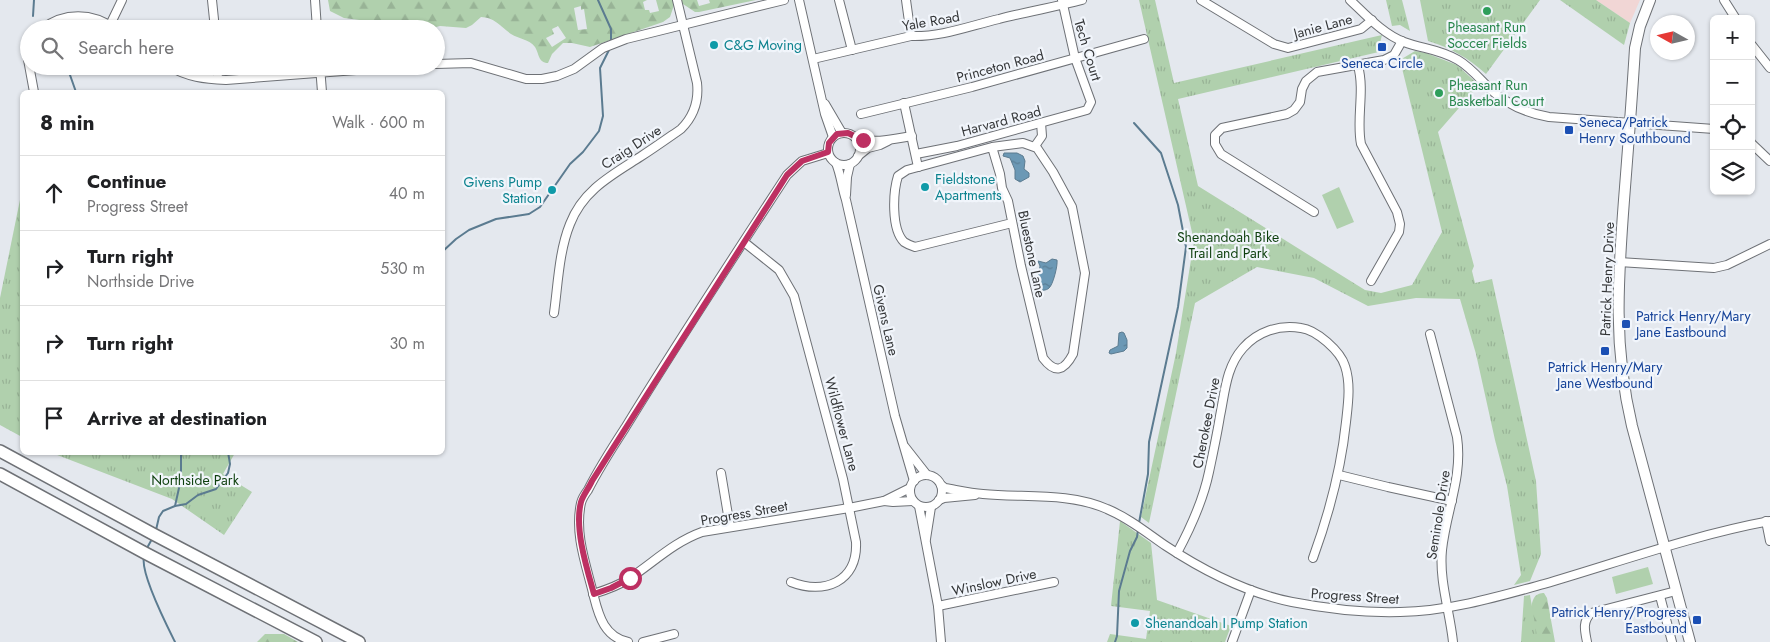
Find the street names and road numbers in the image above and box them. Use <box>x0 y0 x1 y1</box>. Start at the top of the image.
street label: Yale Road <box>901 6 961 36</box>
street label: Janie Lane <box>1289 9 1355 44</box>
street label: Tech Court <box>1069 17 1107 84</box>
street label: Princeton Road <box>954 45 1046 87</box>
street label: Harvard Road <box>959 101 1043 141</box>
street label: Craig Drive <box>597 120 665 174</box>
street label: Bluestone Lane <box>1013 209 1051 299</box>
street label: Patrick Henry Drive <box>1595 222 1619 336</box>
street label: Givens Lane <box>868 282 904 358</box>
street label: Wildflower Lane <box>820 375 864 473</box>
street label: Cherokee Drive <box>1187 376 1225 470</box>
street label: Seminole Drive <box>1421 469 1455 561</box>
street label: Progress Street <box>699 495 790 531</box>
street label: Winslow Drive <box>950 563 1038 601</box>
street label: Progress Street <box>1310 583 1400 609</box>

